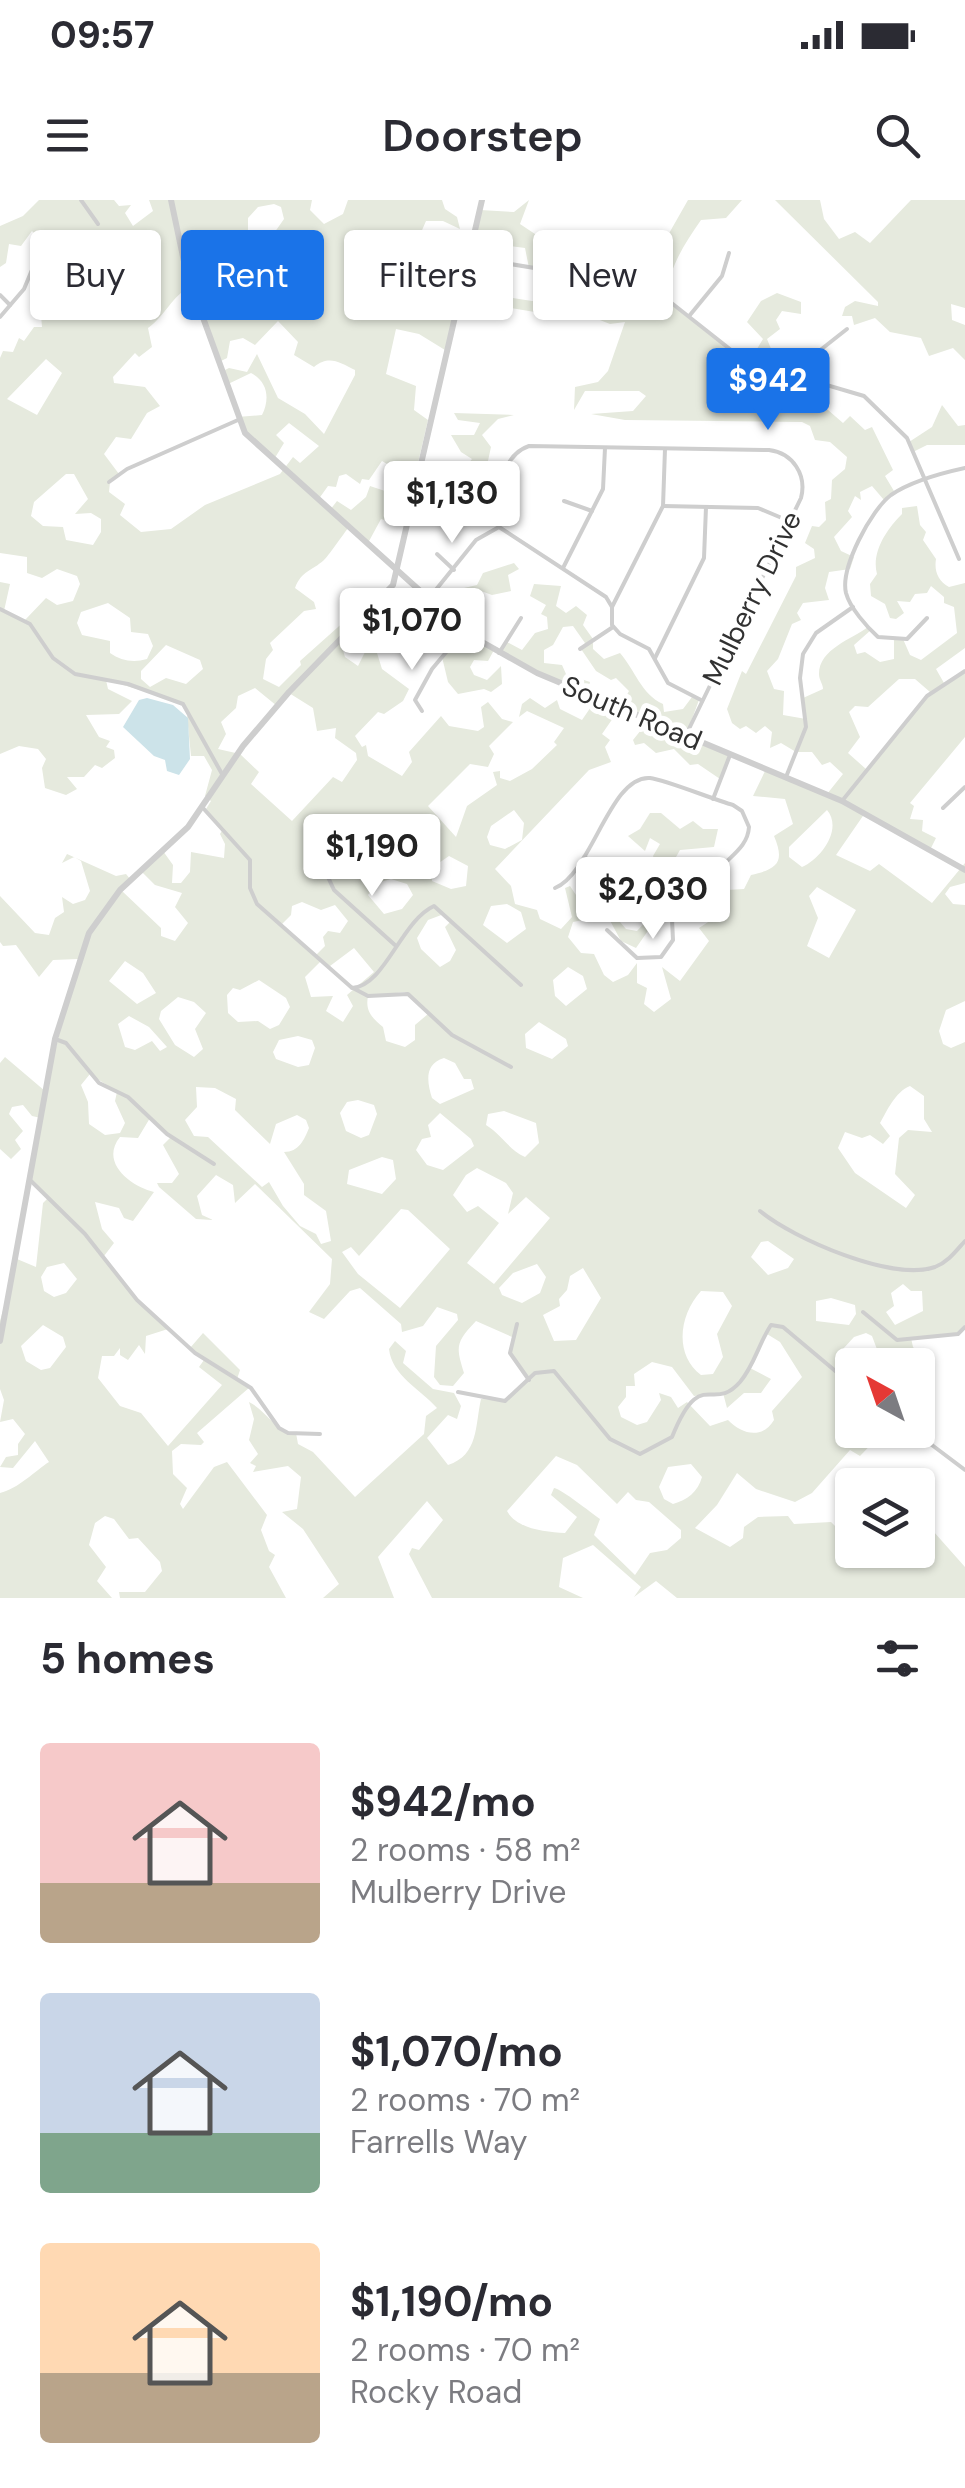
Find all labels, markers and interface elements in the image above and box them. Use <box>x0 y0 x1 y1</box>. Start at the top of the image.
text: 09:57 <box>50 10 154 60</box>
text: Doorstep <box>382 106 583 165</box>
icon: menu <box>40 108 95 163</box>
icon: search <box>870 108 925 163</box>
chip: Buy <box>30 230 161 320</box>
chip: Rent <box>181 230 324 320</box>
chip: Filters <box>344 230 513 320</box>
chip: New <box>533 230 673 320</box>
pin: $942 <box>709 348 827 433</box>
text: $942 <box>729 359 807 401</box>
pin: $1,130 <box>371 461 533 546</box>
text: $1,130 <box>406 472 498 514</box>
street label: Mulberry Drive <box>694 505 810 691</box>
pin: $1,070 <box>331 588 493 673</box>
text: $1,070 <box>362 599 462 641</box>
street label: South Road <box>556 667 708 759</box>
pin: $1,190 <box>291 814 453 899</box>
text: $1,190 <box>325 825 419 867</box>
pin: $2,030 <box>572 857 734 942</box>
text: $2,030 <box>598 868 708 910</box>
north arrow <box>835 1348 935 1448</box>
map controls <box>835 1348 935 1568</box>
button: layers <box>835 1468 935 1568</box>
text: 5 homes <box>40 1631 215 1686</box>
icon: filters <box>870 1631 925 1686</box>
text: $942/mo <box>350 1774 536 1829</box>
icon: home <box>120 1783 240 1903</box>
text: 2 rooms · 58 m² <box>350 1829 581 1871</box>
text: Mulberry Drive <box>350 1871 566 1913</box>
text: $1,070/mo <box>350 2024 563 2079</box>
icon: home <box>120 2033 240 2153</box>
text: 2 rooms · 70 m² <box>350 2079 580 2121</box>
text: Farrells Way <box>350 2121 528 2163</box>
text: $1,190/mo <box>350 2274 553 2329</box>
icon: home <box>120 2283 240 2403</box>
text: 2 rooms · 70 m² <box>350 2329 580 2371</box>
text: Rocky Road <box>350 2371 522 2413</box>

